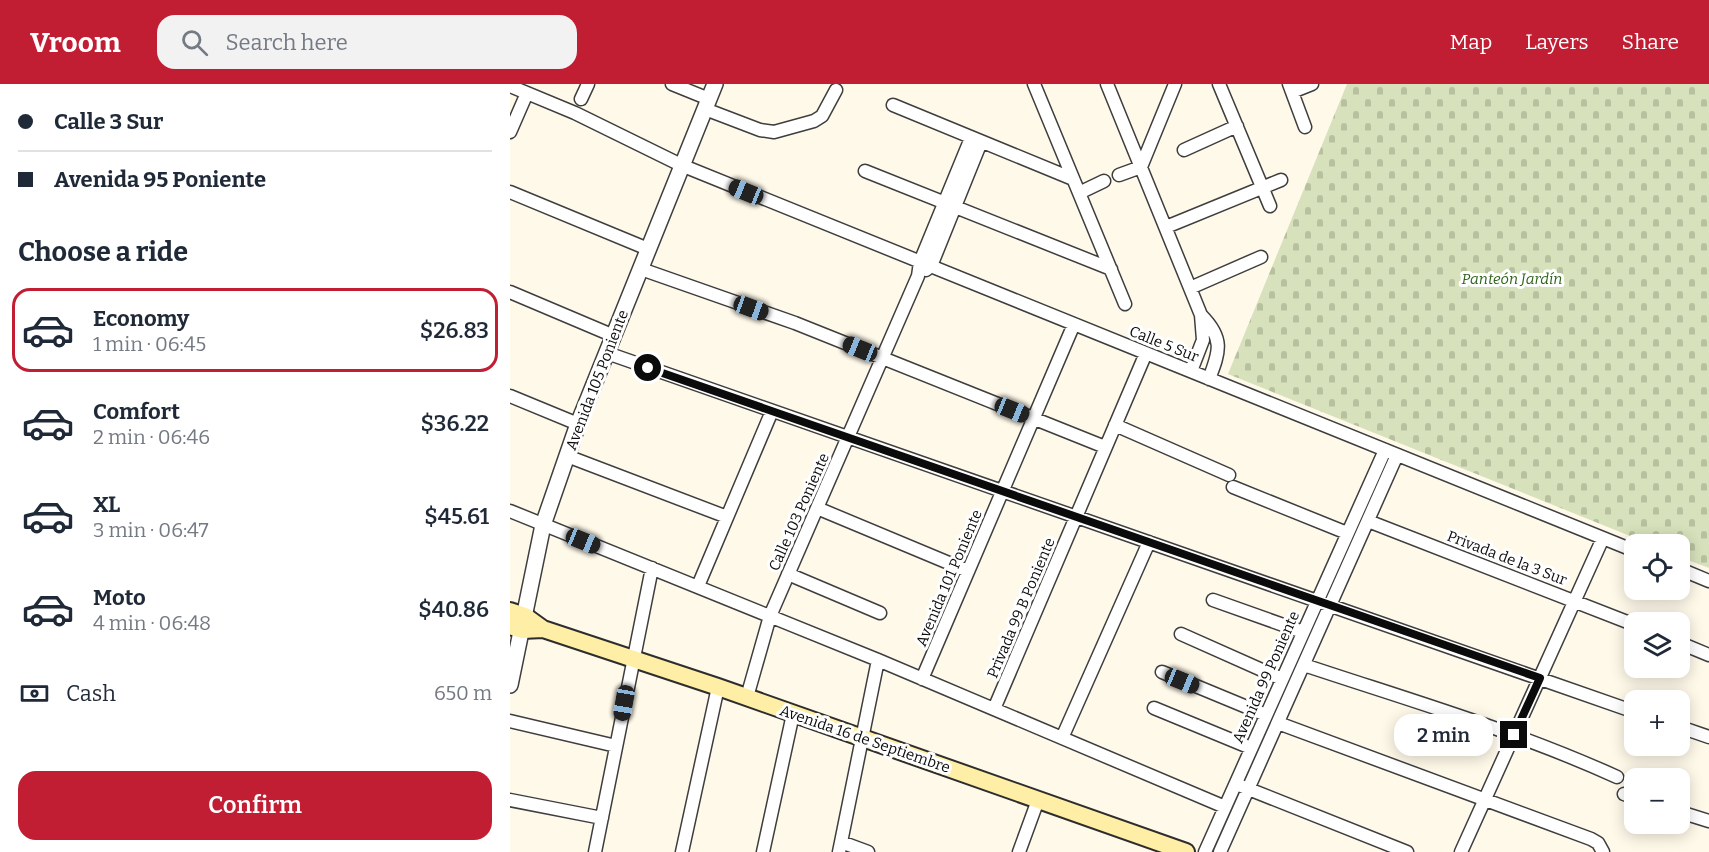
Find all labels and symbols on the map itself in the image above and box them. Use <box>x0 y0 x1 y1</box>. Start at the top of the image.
car <box>726 177 766 207</box>
park label: Panteón Jardín <box>1462 270 1562 288</box>
car <box>731 293 771 323</box>
street label: Avenida 105 Poniente <box>562 307 632 453</box>
street label: Calle 5 Sur <box>1127 322 1202 366</box>
car <box>840 334 880 364</box>
route start <box>634 354 661 381</box>
car <box>992 395 1032 425</box>
street label: Calle 103 Poniente <box>765 450 833 574</box>
street label: Avenida 101 Poniente <box>912 507 986 649</box>
car <box>563 526 603 556</box>
street label: Privada de la 3 Sur <box>1445 527 1570 589</box>
street label: Privada 99 B Poniente <box>983 535 1059 681</box>
street label: Avenida 99 Poniente <box>1229 608 1303 746</box>
car <box>1162 666 1202 696</box>
car <box>612 684 636 722</box>
street label: Avenida 16 de Septiembre <box>777 701 953 777</box>
callout: 2 min <box>1394 714 1493 756</box>
route end <box>1500 721 1527 748</box>

